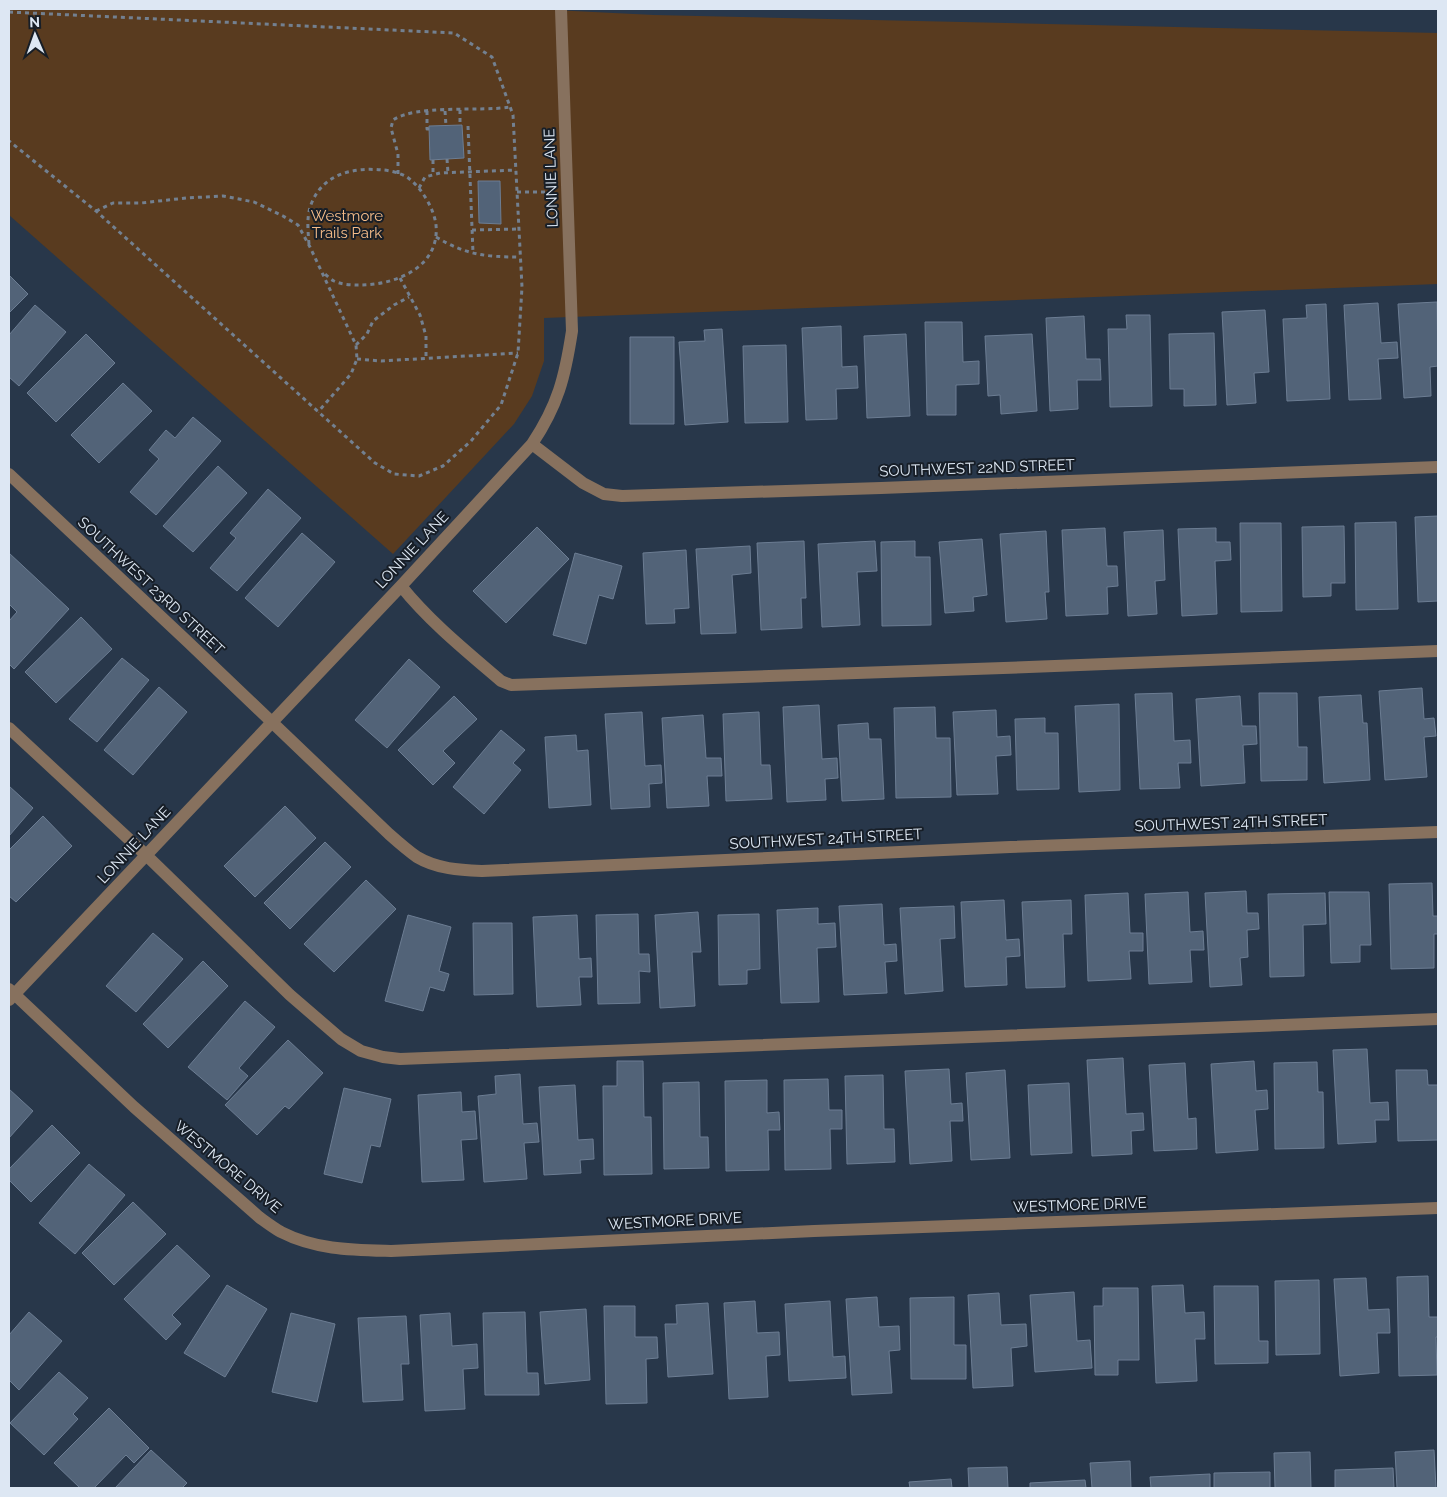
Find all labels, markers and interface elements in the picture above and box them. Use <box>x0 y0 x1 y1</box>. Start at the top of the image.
north arrow <box>10 10 60 60</box>
text: N <box>29 14 40 30</box>
street label: LONNIE LANE <box>540 128 562 228</box>
park label: Westmore Trails Park <box>311 207 383 242</box>
street label: SOUTHWEST 22ND STREET <box>879 456 1075 480</box>
street label: LONNIE LANE <box>372 508 452 592</box>
street label: SOUTHWEST 23RD STREET <box>74 513 228 659</box>
street label: LONNIE LANE <box>94 803 174 887</box>
street label: SOUTHWEST 24TH STREET <box>1134 811 1328 835</box>
street label: SOUTHWEST 24TH STREET <box>729 825 923 853</box>
street label: WESTMORE DRIVE <box>171 1117 285 1217</box>
street label: WESTMORE DRIVE <box>1013 1194 1147 1216</box>
street label: WESTMORE DRIVE <box>608 1209 742 1233</box>

